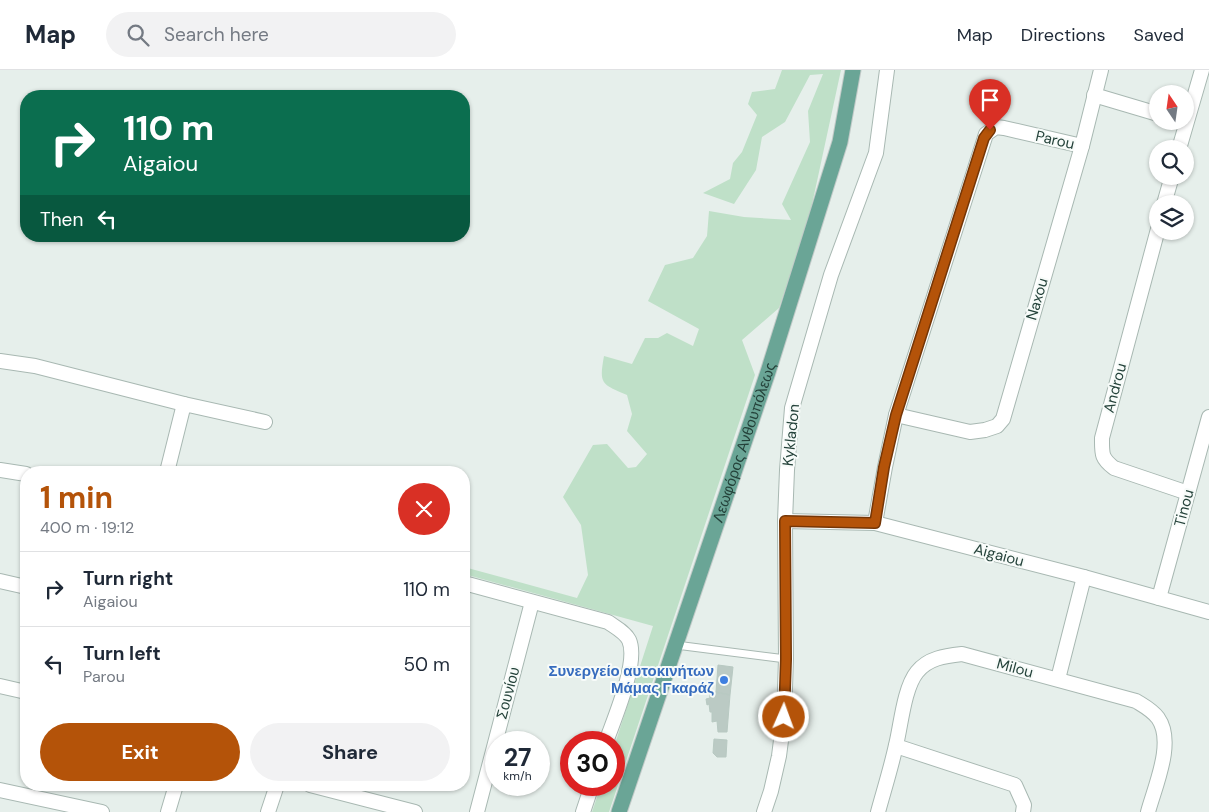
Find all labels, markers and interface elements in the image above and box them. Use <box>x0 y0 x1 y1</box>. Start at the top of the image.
search box <box>106 12 456 57</box>
text: Map <box>25 19 76 50</box>
icon: search <box>124 21 152 49</box>
text: Search here <box>164 22 269 47</box>
text: Map <box>957 23 993 47</box>
text: Directions <box>1021 23 1106 47</box>
text: Saved <box>1134 23 1184 47</box>
pin <box>969 79 1011 130</box>
north arrow <box>1149 85 1194 130</box>
map controls <box>1149 85 1194 240</box>
icon: arrive <box>976 86 1004 114</box>
text: 110 m <box>123 105 214 151</box>
icon: right <box>40 110 105 175</box>
street label: Parou <box>1034 126 1076 154</box>
button: search <box>1149 140 1194 185</box>
text: Aigaiou <box>123 149 198 178</box>
button: layers <box>1149 195 1194 240</box>
icon: left <box>93 205 121 233</box>
text: Then <box>40 207 83 232</box>
street label: Naxou <box>1021 276 1053 322</box>
street label: Λεωφόρος Ανθουπόλεως <box>708 360 780 525</box>
street label: Androu <box>1099 361 1131 415</box>
street label: Kykladon <box>778 403 804 467</box>
text: 1 min <box>40 478 113 517</box>
button: close <box>398 483 450 535</box>
street label: Tinou <box>1169 487 1199 529</box>
text: 400 m · 19:12 <box>40 517 134 538</box>
street label: Aigaiou <box>972 539 1026 571</box>
text: Turn right <box>83 566 173 591</box>
icon: right <box>40 575 68 603</box>
text: 110 m <box>403 577 450 602</box>
text: Aigaiou <box>83 591 138 612</box>
text: Turn left <box>83 641 161 666</box>
icon: left <box>40 650 68 678</box>
text: 50 m <box>403 652 450 677</box>
street label: Milou <box>995 654 1035 682</box>
place label: Συνεργείο αυτοκινήτων Μάμας Γκαράζ <box>548 661 714 698</box>
street label: Σουνίου <box>491 665 525 721</box>
text: Parou <box>83 666 125 687</box>
marker: Συνεργείο αυτοκινήτων Μάμας Γκαράζ <box>718 674 730 686</box>
position arrow <box>757 690 809 742</box>
button: Exit <box>40 723 240 781</box>
button: Share <box>250 723 450 781</box>
speed limit sign: 30 <box>560 731 625 796</box>
text: 27 <box>504 741 531 774</box>
text: km/h <box>503 768 532 784</box>

